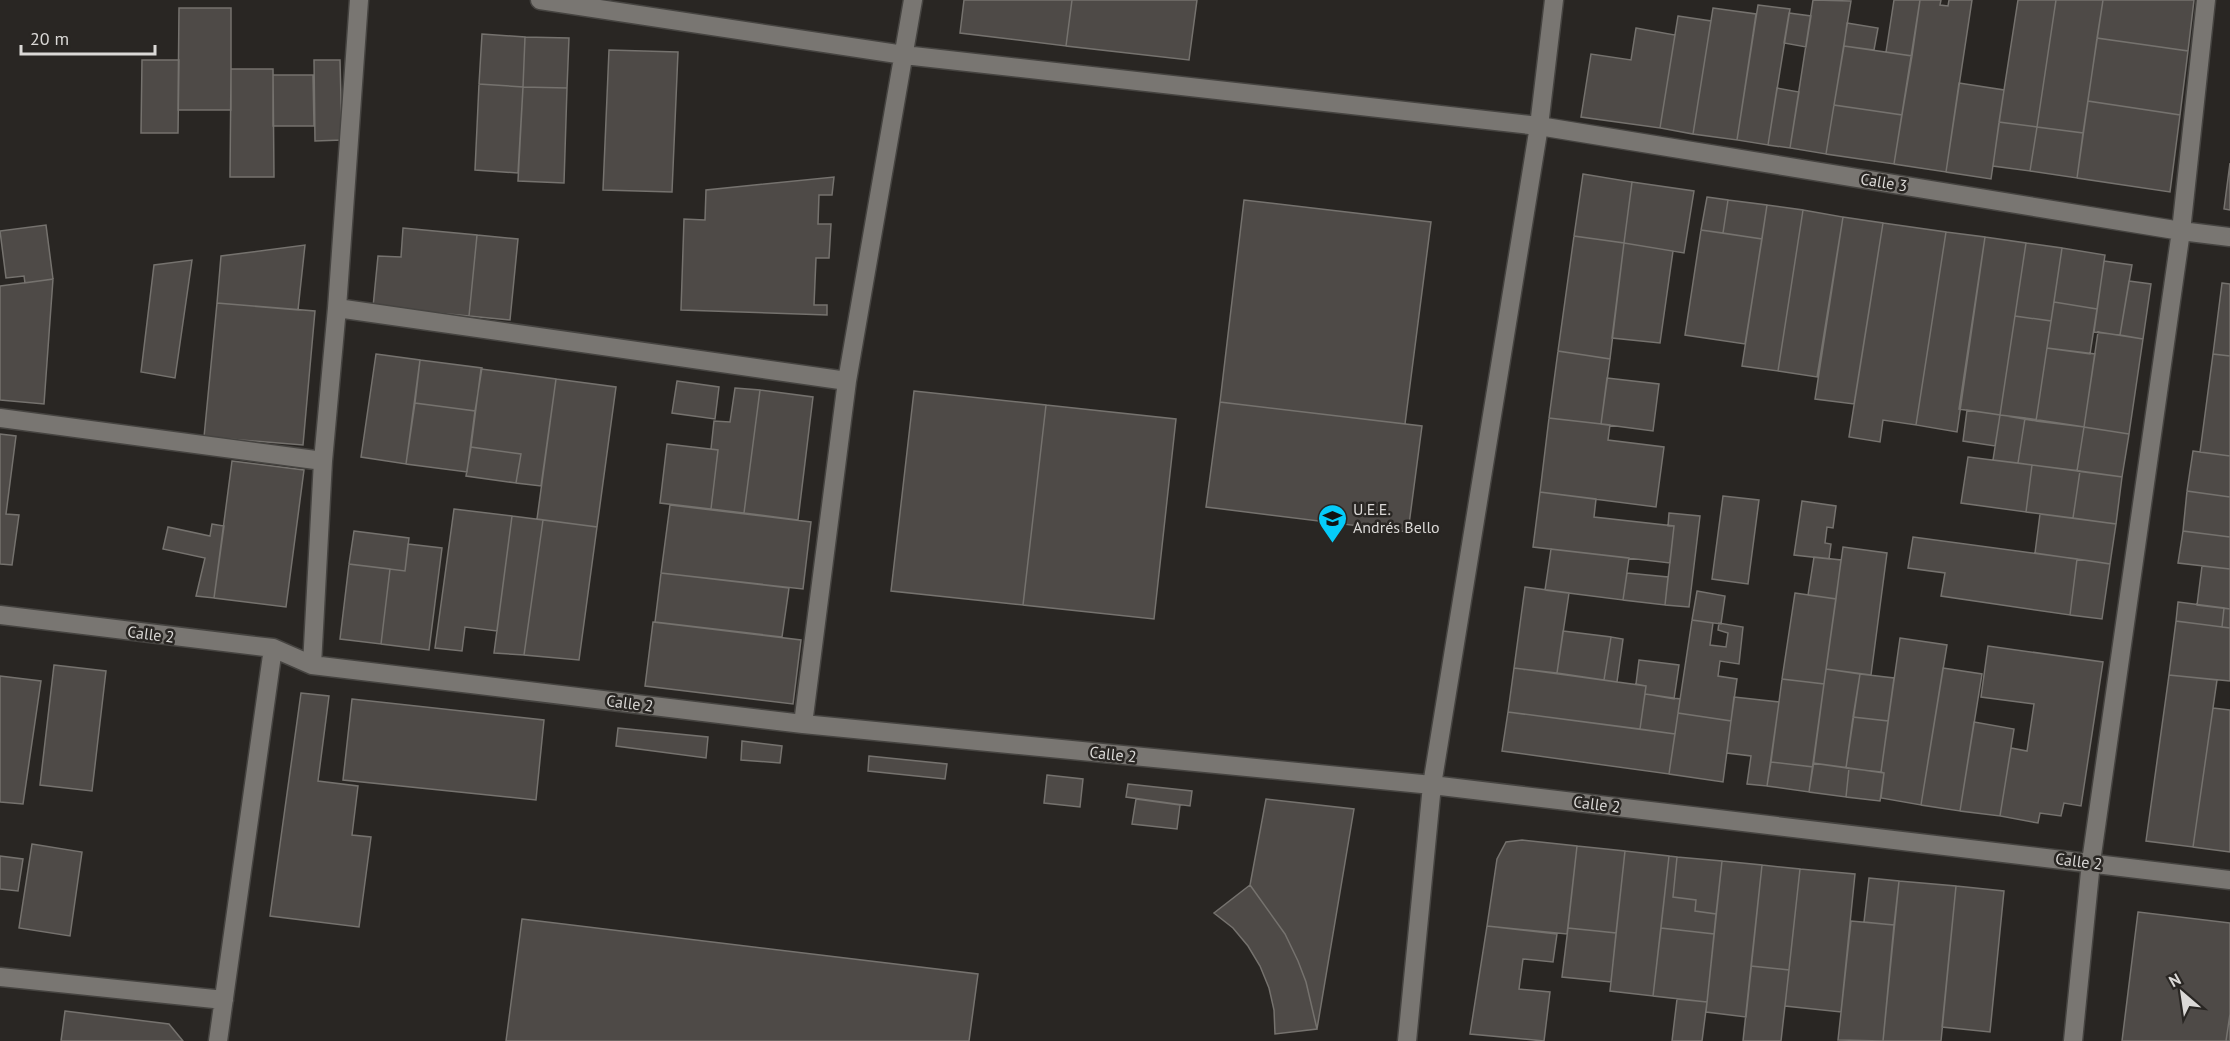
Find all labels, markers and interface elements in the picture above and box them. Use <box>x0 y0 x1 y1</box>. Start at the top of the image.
scale bar <box>21 18 154 56</box>
text: 20 m <box>30 27 69 50</box>
street label: Calle 3 <box>1859 168 1909 196</box>
place label: U.E.E. Andrés Bello <box>1353 499 1440 537</box>
school or university icon: U.E.E. Andrés Bello <box>1316 502 1348 544</box>
street label: Calle 2 <box>126 621 176 647</box>
street label: Calle 2 <box>605 690 655 716</box>
street label: Calle 2 <box>1088 742 1138 766</box>
street label: Calle 2 <box>1572 791 1622 817</box>
street label: Calle 2 <box>2054 848 2104 874</box>
north arrow <box>2152 963 2212 1023</box>
text: N <box>2165 969 2184 991</box>

